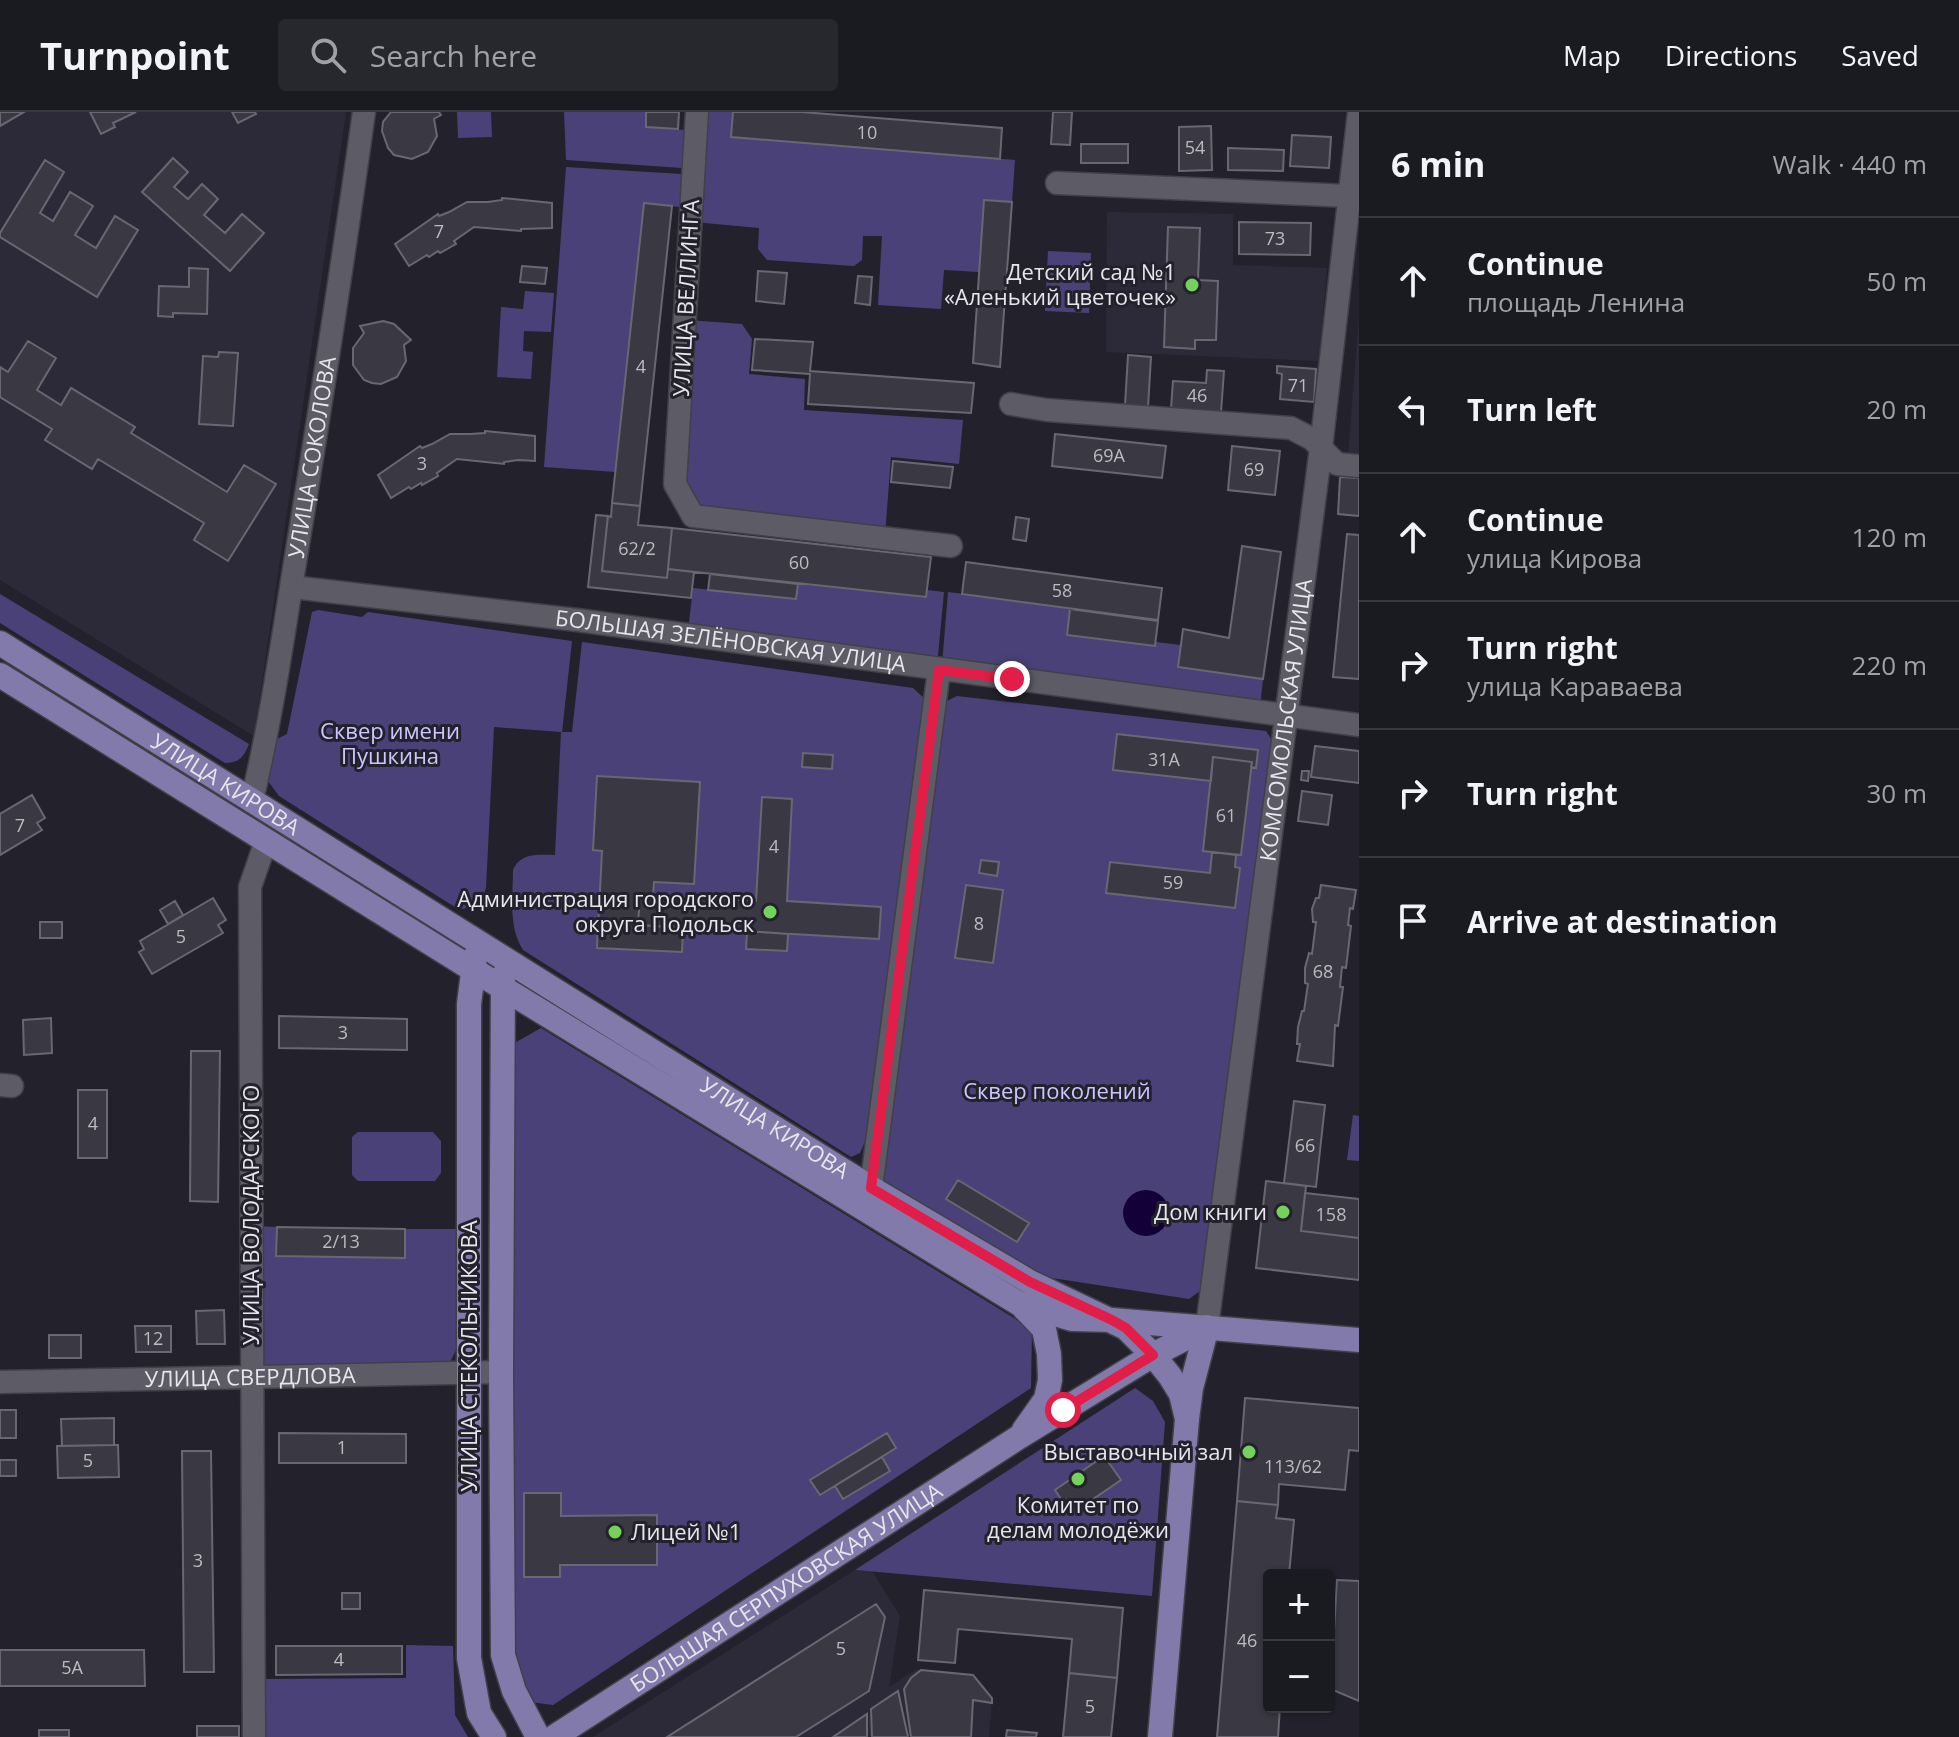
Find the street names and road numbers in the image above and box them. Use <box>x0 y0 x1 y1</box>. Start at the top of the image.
street label: УЛИЦА ВЕЛЛИНГА <box>665 199 705 397</box>
street label: УЛИЦА СОКОЛОВА <box>280 354 342 560</box>
street label: КОМСОМОЛЬСКАЯ УЛИЦА <box>1252 577 1318 863</box>
street label: БОЛЬШАЯ ЗЕЛЁНОВСКАЯ УЛИЦА <box>554 602 908 678</box>
street label: УЛИЦА КИРОВА <box>146 725 306 841</box>
street label: УЛИЦА КИРОВА <box>695 1069 856 1185</box>
street label: УЛИЦА ВОЛОДАРСКОГО <box>235 1085 265 1345</box>
street label: УЛИЦА СТЕКОЛЬНИКОВА <box>453 1220 483 1492</box>
street label: УЛИЦА СВЕРДЛОВА <box>144 1359 356 1393</box>
street label: БОЛЬШАЯ СЕРПУХОВСКАЯ УЛИЦА <box>623 1475 947 1698</box>

